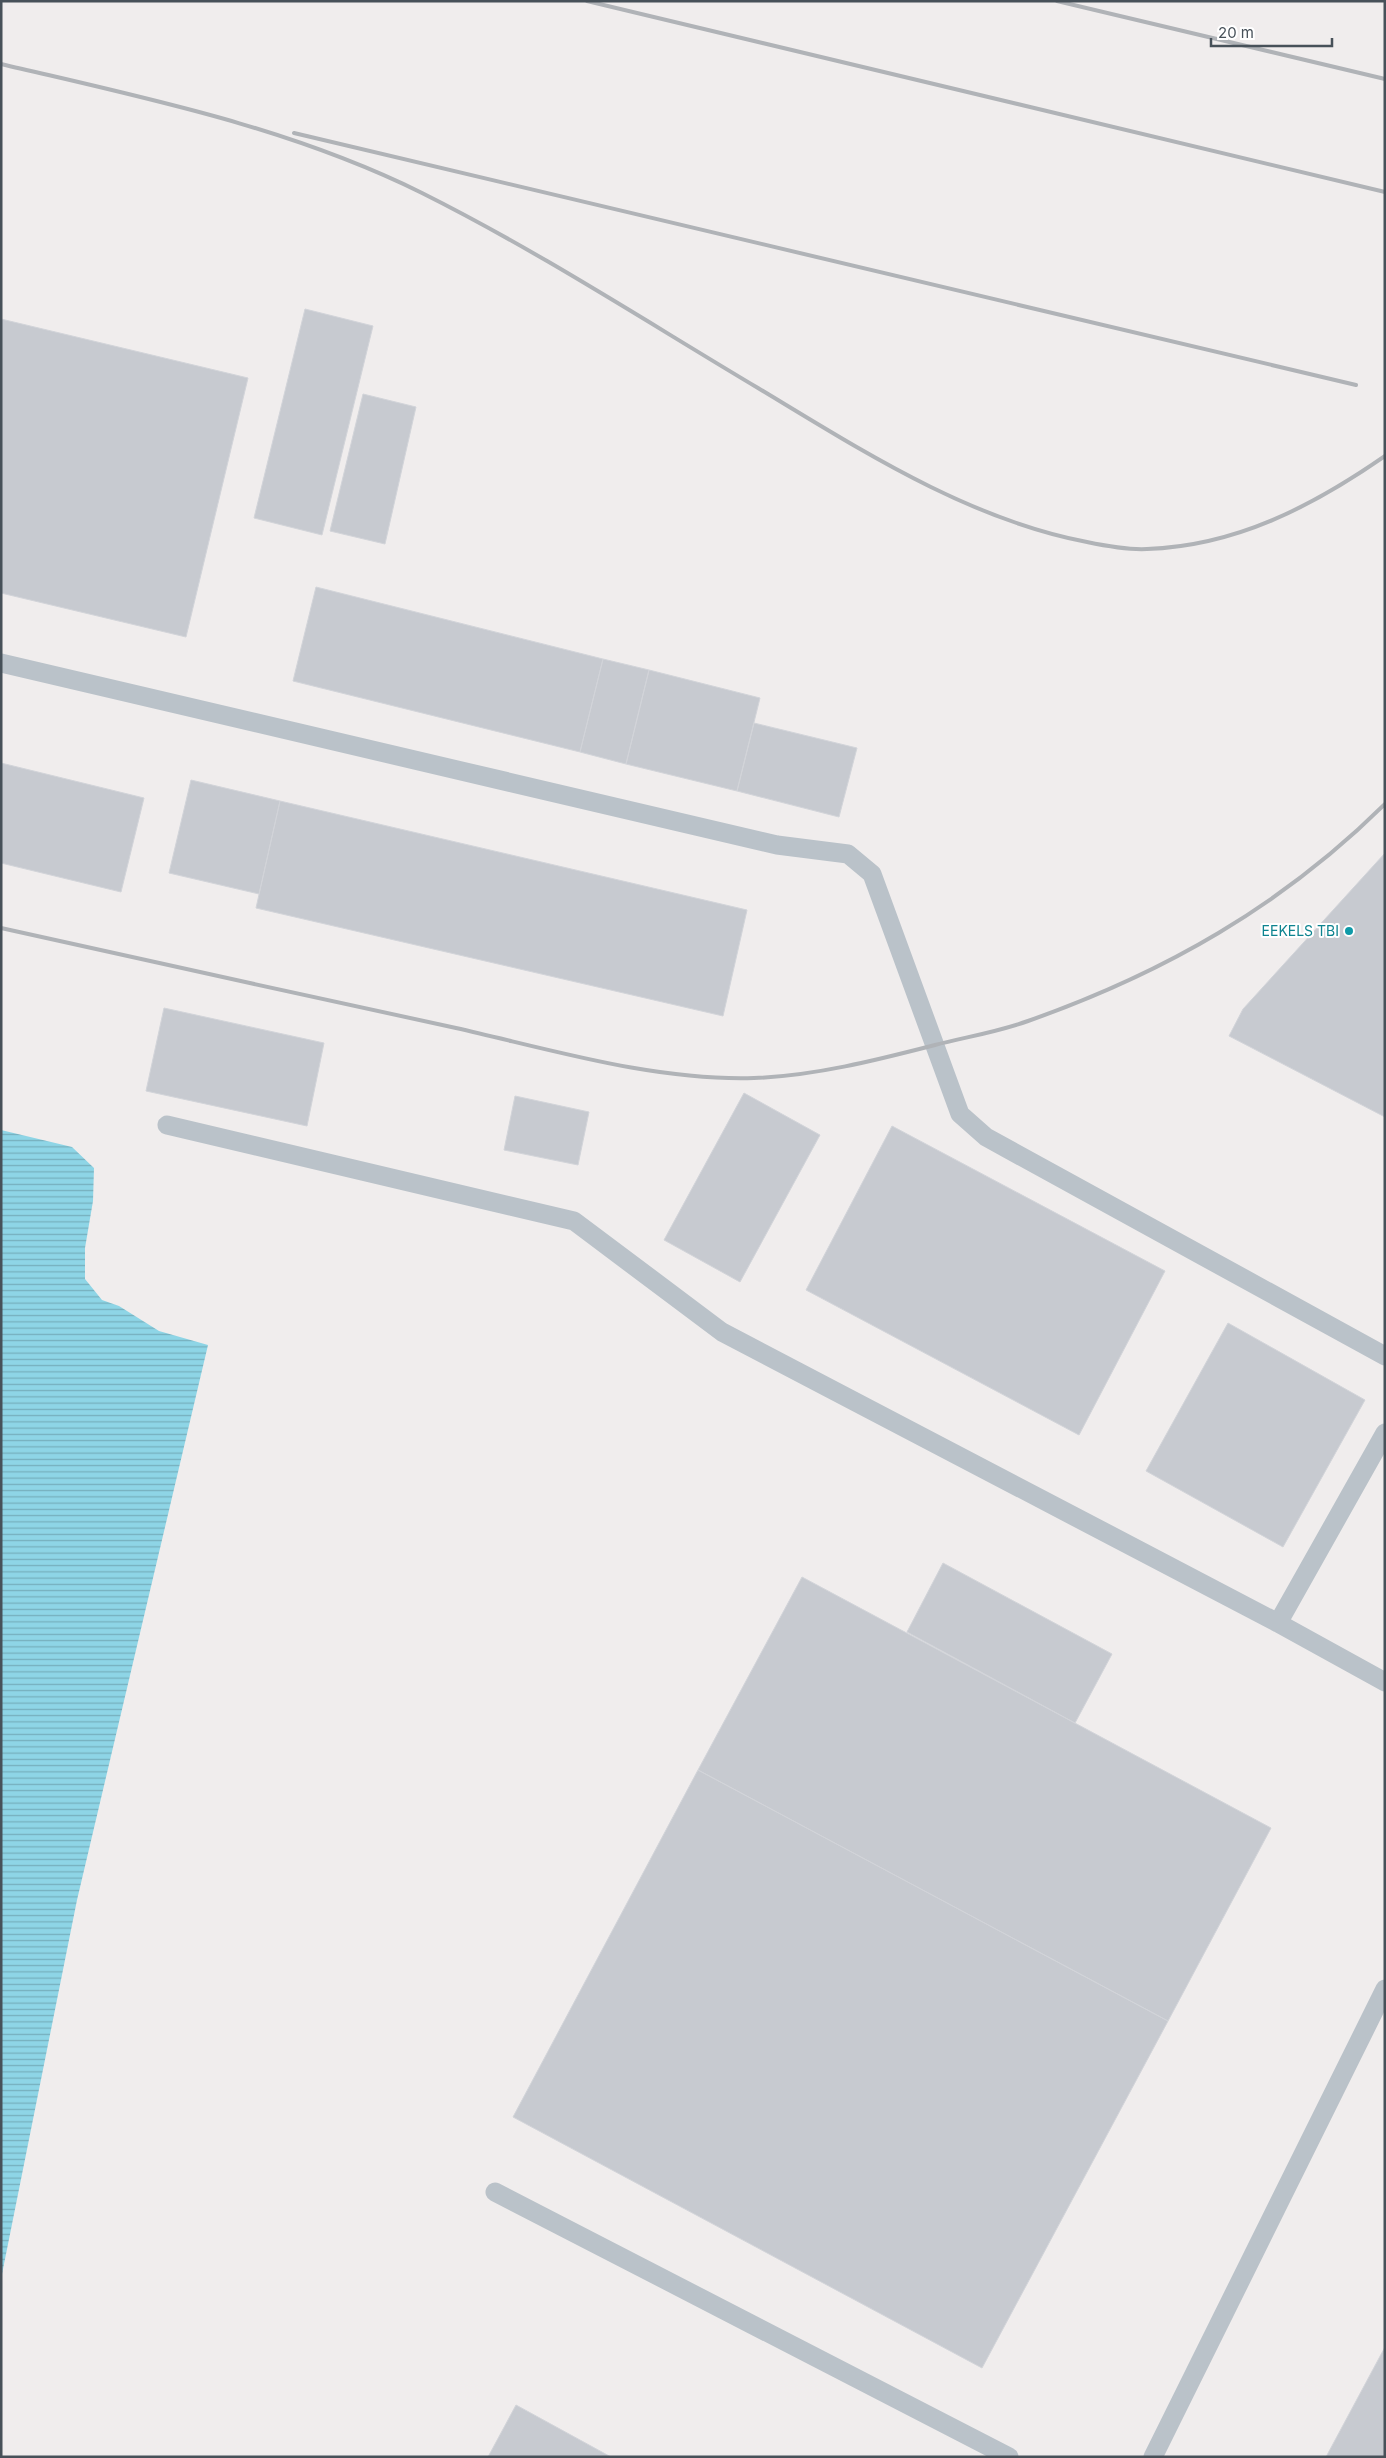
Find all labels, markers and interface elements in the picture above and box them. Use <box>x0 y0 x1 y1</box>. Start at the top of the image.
scale bar <box>1211 15 1332 47</box>
text: 20 m <box>1218 23 1254 42</box>
place label: EEKELS TBI <box>1262 922 1339 939</box>
marker: EEKELS TBI <box>1343 925 1355 937</box>

